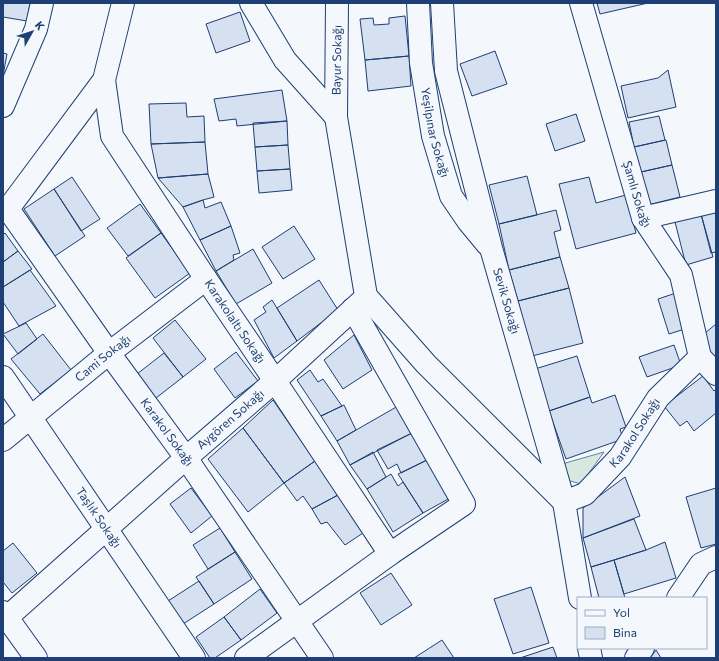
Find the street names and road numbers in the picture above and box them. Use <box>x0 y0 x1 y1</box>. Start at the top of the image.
street label: Bayur Sokağı <box>328 25 344 95</box>
street label: Yeşilpınar Sokağı <box>419 86 453 179</box>
street label: Şamlı Sokağı <box>621 159 655 229</box>
street label: Sevik Sokağı <box>491 266 523 335</box>
street label: Karakolaltı Sokağı <box>202 276 269 365</box>
street label: Cami Sokağı <box>72 331 133 384</box>
street label: Aygören Sokağı <box>193 386 266 452</box>
street label: Karakol Sokağı <box>138 395 197 468</box>
street label: Karakol Sokağı <box>606 395 662 470</box>
street label: Taşlık Sokağı <box>74 484 125 550</box>

